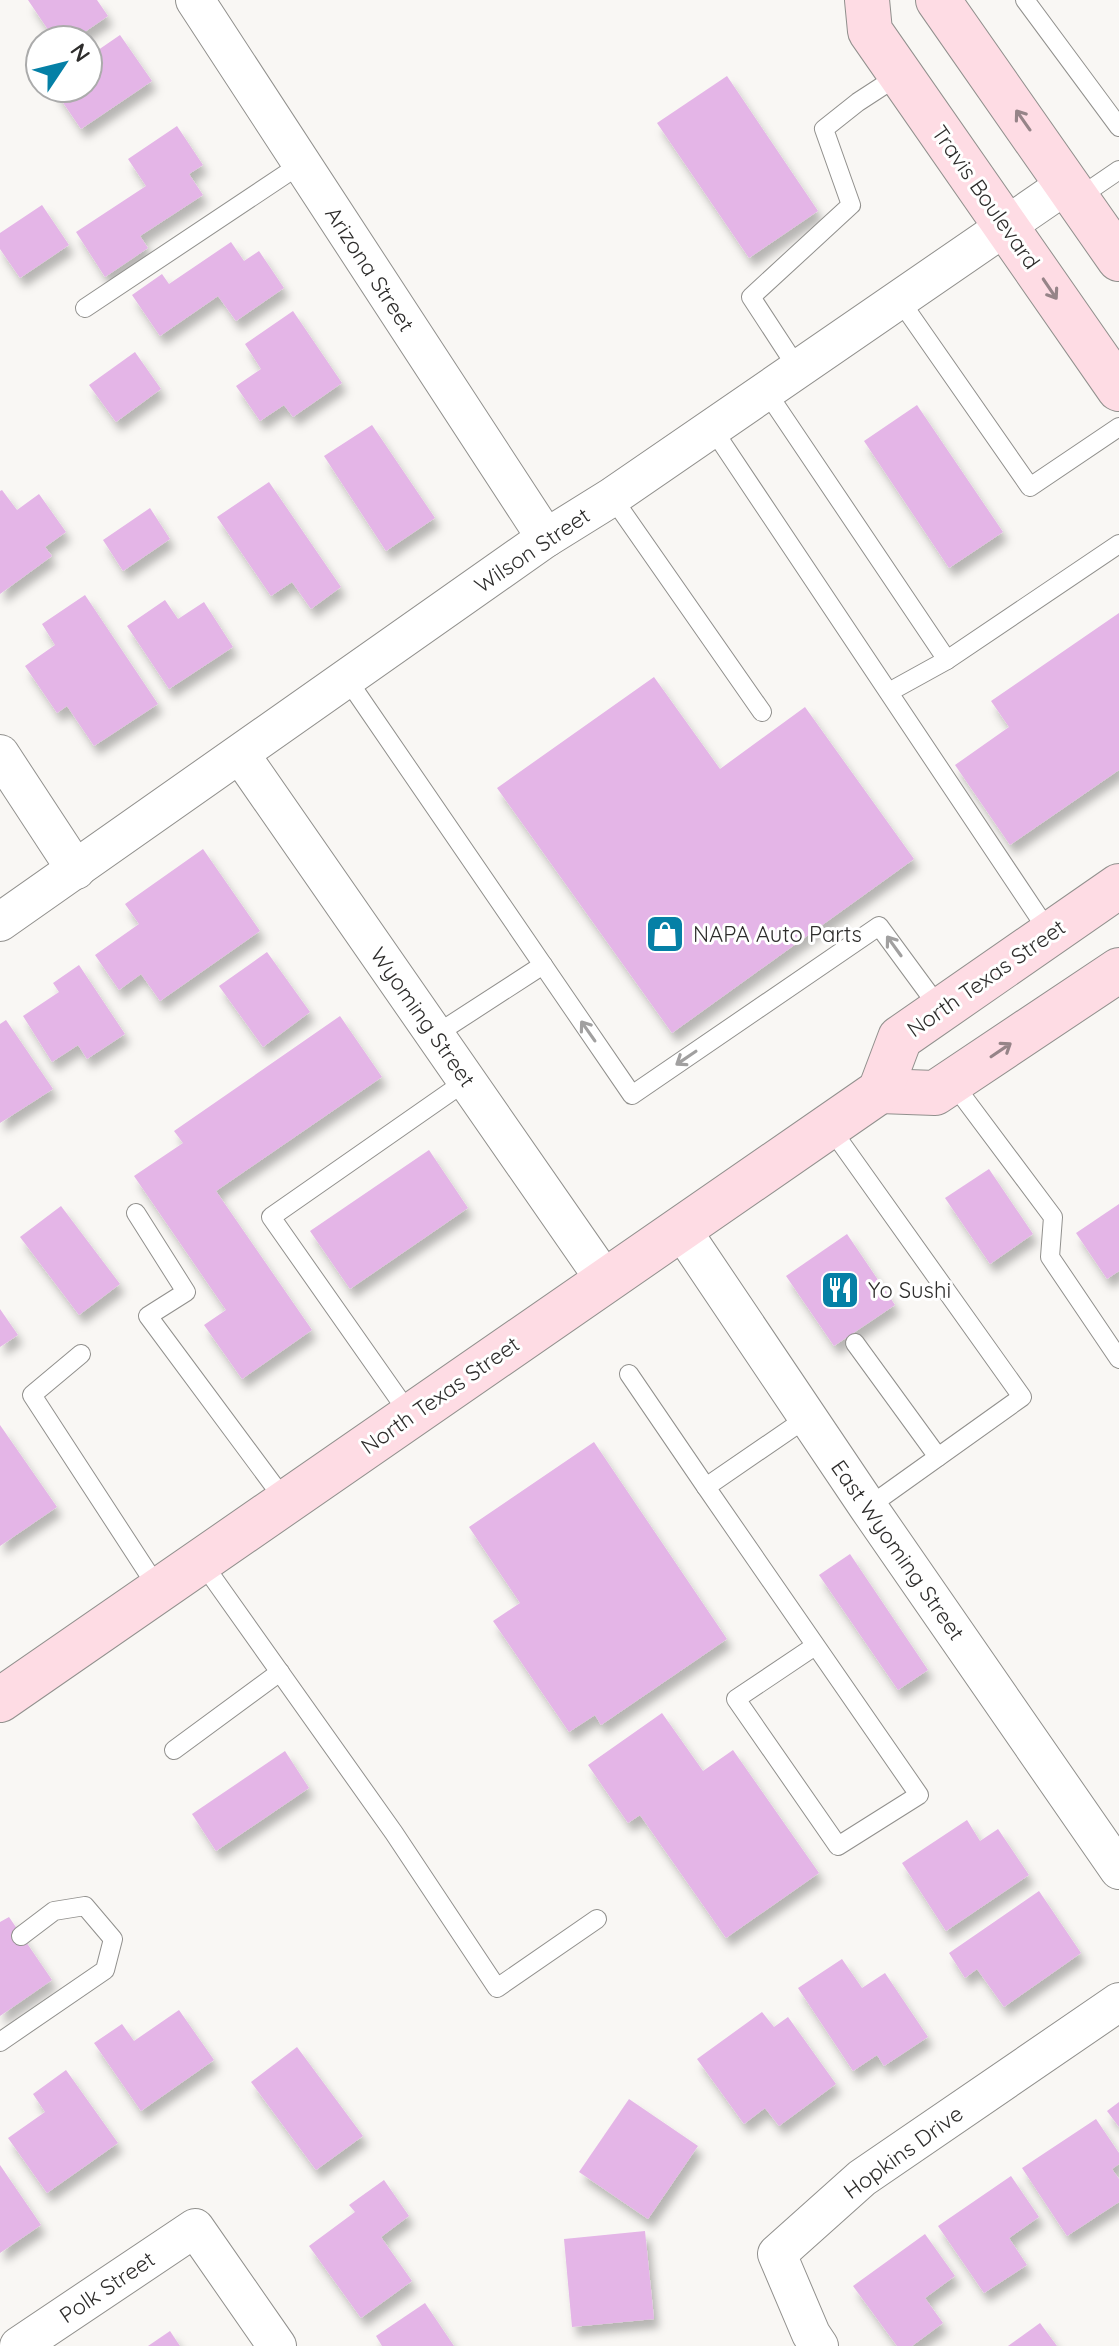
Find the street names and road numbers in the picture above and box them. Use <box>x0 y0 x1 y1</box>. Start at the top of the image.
street label: Travis Boulevard <box>926 120 1046 274</box>
street label: Arizona Street <box>319 201 421 337</box>
street label: Wilson Street <box>469 501 595 599</box>
street label: North Texas Street <box>901 913 1071 1043</box>
street label: Wyoming Street <box>364 942 482 1092</box>
street label: North Texas Street <box>355 1330 525 1460</box>
street label: East Wyoming Street <box>825 1454 971 1646</box>
street label: Hopkins Drive <box>838 2099 968 2205</box>
street label: Polk Street <box>54 2245 160 2329</box>

